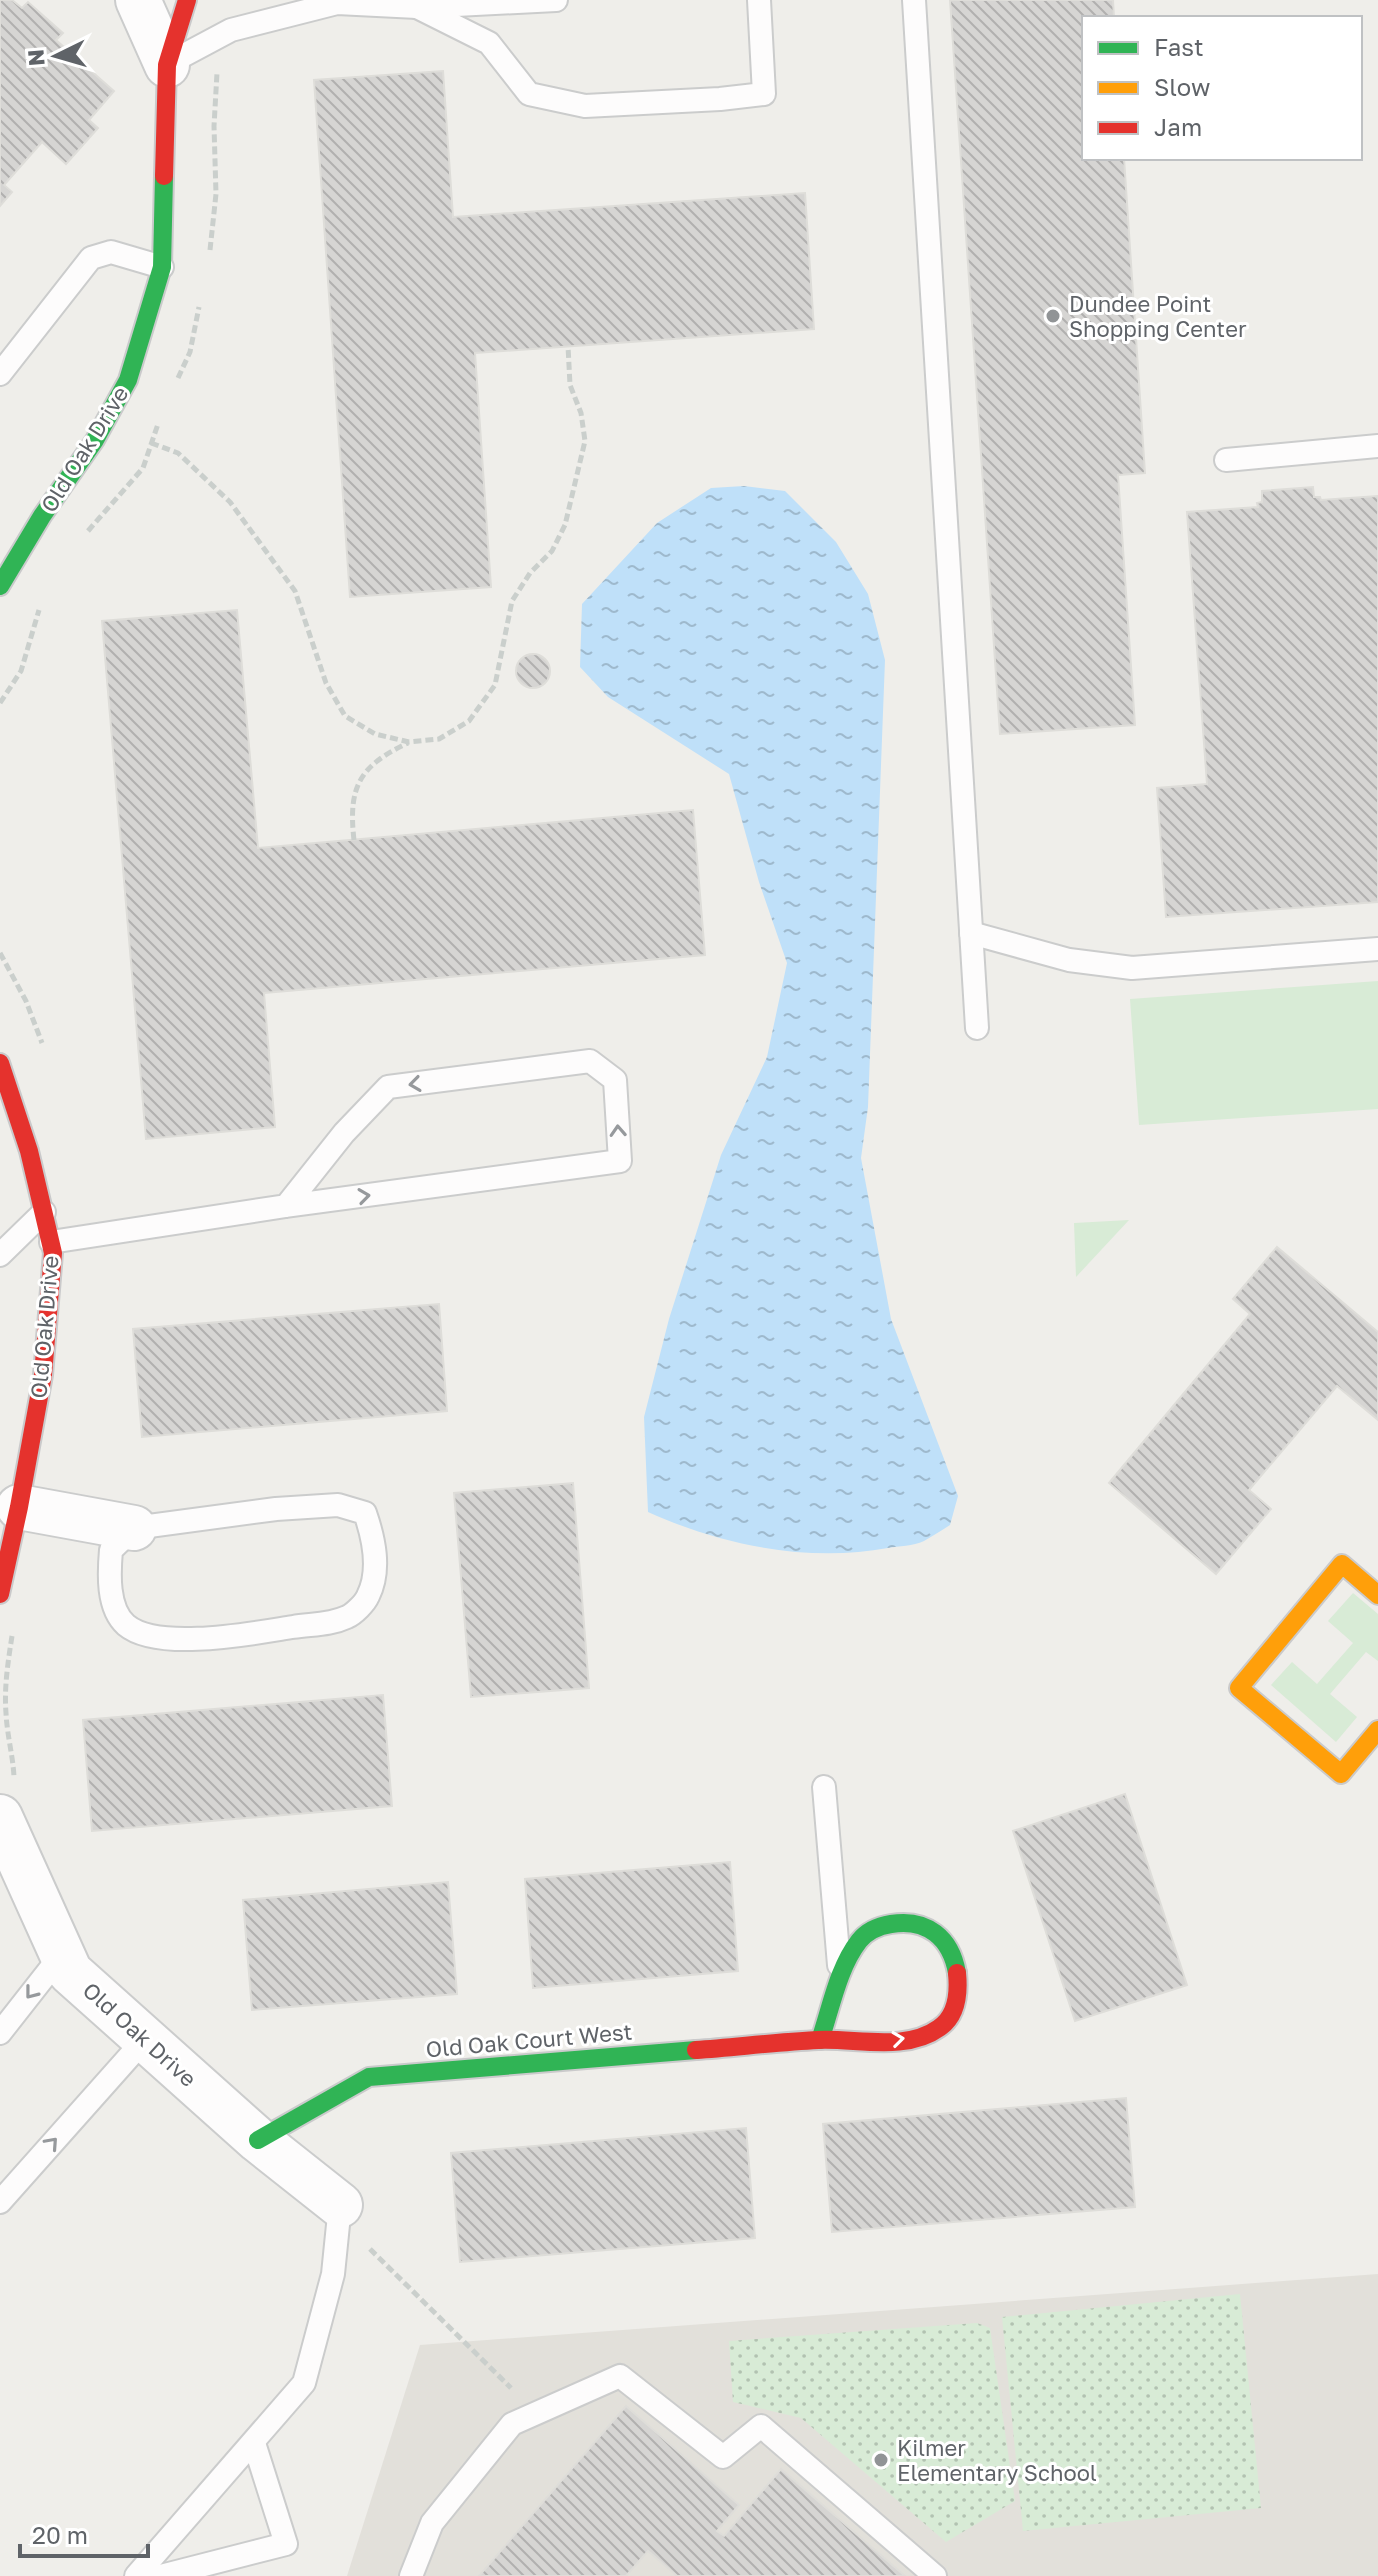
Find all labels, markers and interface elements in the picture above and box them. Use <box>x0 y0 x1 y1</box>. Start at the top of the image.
north arrow <box>16 16 96 96</box>
legend <box>1082 16 1362 160</box>
text: Fast <box>1154 32 1204 61</box>
text: N <box>21 48 50 67</box>
text: Slow <box>1154 72 1210 101</box>
text: Jam <box>1154 112 1202 141</box>
place label: Dundee Point Shopping Center <box>1069 290 1247 342</box>
marker: Dundee Point Shopping Center <box>1044 307 1062 325</box>
street label: Old Oak Drive <box>35 381 133 517</box>
one-way arrow <box>408 1075 421 1092</box>
one-way arrow <box>610 1124 627 1137</box>
one-way arrow <box>357 1188 371 1205</box>
street label: Old Oak Drive <box>24 1254 64 1400</box>
street label: Old Oak Drive <box>78 1976 202 2092</box>
one-way arrow <box>26 1984 41 1998</box>
street label: Old Oak Court West <box>425 2018 633 2062</box>
one-way arrow <box>891 2031 905 2048</box>
one-way arrow <box>42 2138 57 2153</box>
place label: Kilmer Elementary School <box>897 2434 1097 2486</box>
marker: Kilmer Elementary School <box>872 2451 890 2469</box>
scale bar <box>20 2508 148 2558</box>
text: 20 m <box>32 2520 88 2549</box>

